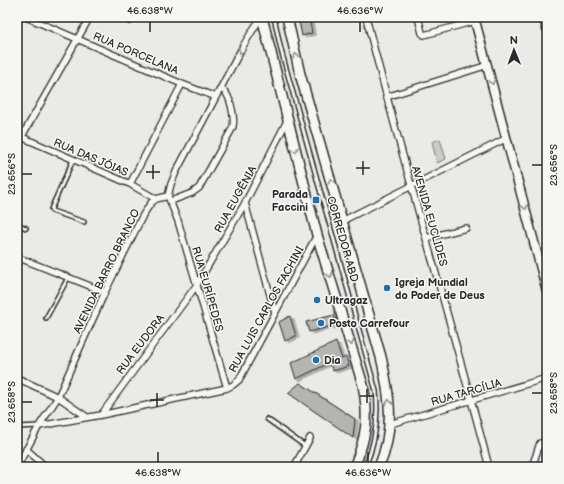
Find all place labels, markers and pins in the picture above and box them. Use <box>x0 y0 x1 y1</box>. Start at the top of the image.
place label: Parada Faccini <box>272 188 308 214</box>
marker: Parada Faccini <box>311 195 321 205</box>
place label: Igreja Mundial do Poder de Deus <box>395 276 485 302</box>
marker: Igreja Mundial do Poder de Deus <box>382 283 392 293</box>
place label: Ultragaz <box>325 294 368 307</box>
marker: Ultragaz <box>312 295 322 305</box>
place label: Posto Carrefour <box>329 317 410 330</box>
marker: Posto Carrefour <box>316 318 326 328</box>
place label: Dia <box>324 354 341 367</box>
marker: Dia <box>311 355 321 365</box>

